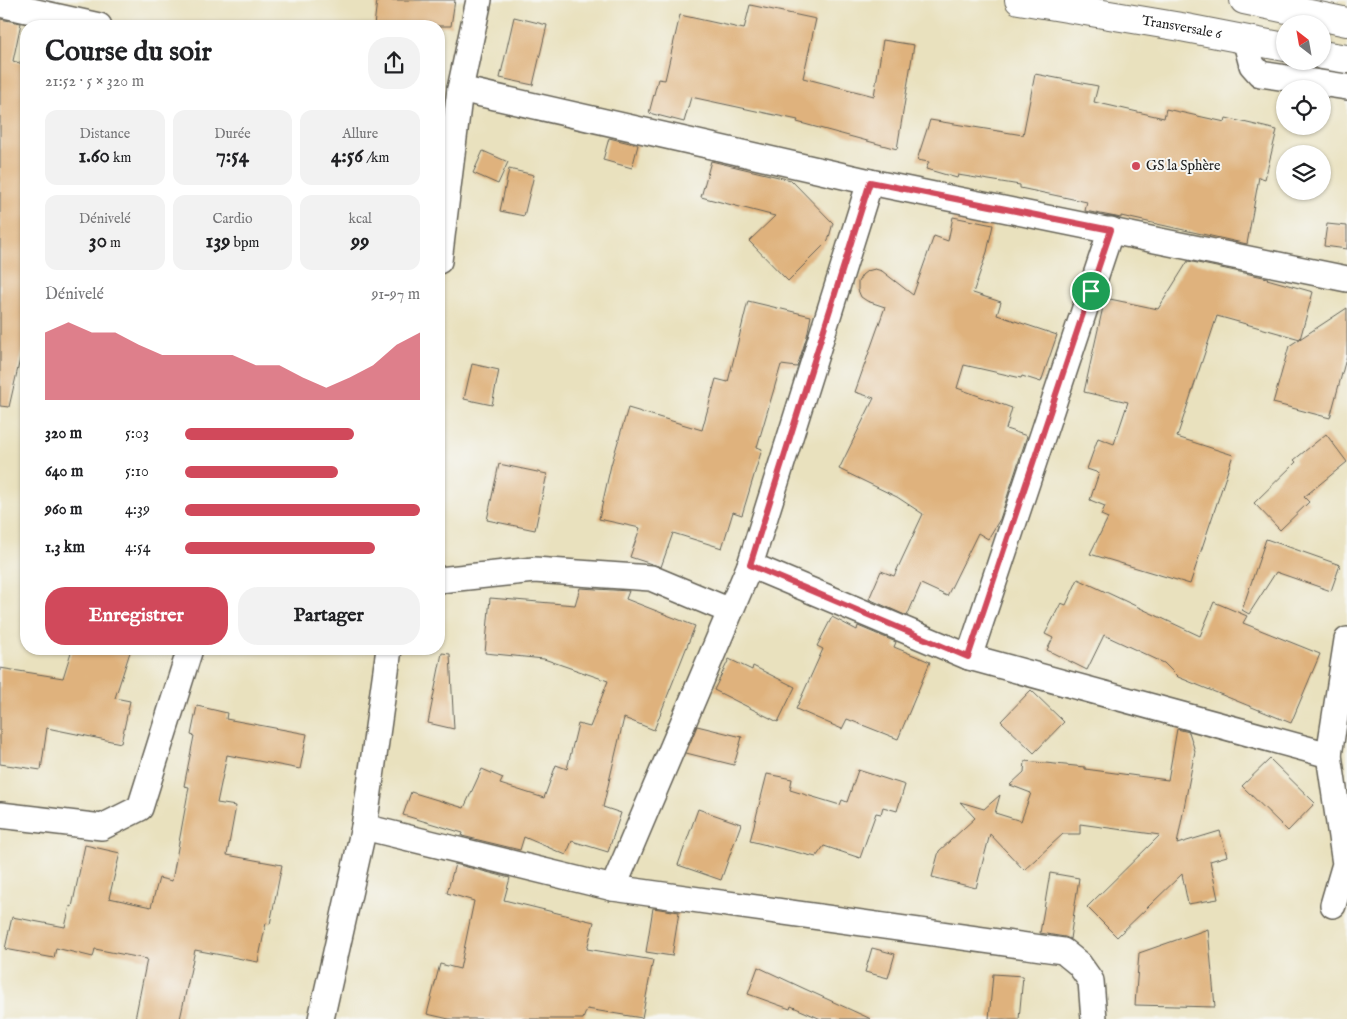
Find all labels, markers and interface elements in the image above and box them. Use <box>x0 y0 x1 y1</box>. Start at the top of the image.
street label: Transversale 6 <box>1141 12 1224 44</box>
north arrow <box>1276 15 1331 70</box>
map controls <box>1276 15 1331 200</box>
text: Course du soir <box>45 35 212 70</box>
button: share <box>368 37 420 89</box>
text: 21:52 · 5 × 320 m <box>45 72 144 92</box>
button: locate <box>1276 80 1331 135</box>
text: Distance <box>80 125 130 143</box>
text: Durée <box>214 125 251 143</box>
text: Allure <box>342 125 378 143</box>
text: 1.60 <box>78 143 110 170</box>
text: 7:54 <box>216 143 249 170</box>
text: 4:56 <box>331 143 363 170</box>
button: layers <box>1276 145 1331 200</box>
text: km <box>110 149 131 167</box>
text: /km <box>363 149 389 167</box>
place label: GS la Sphère <box>1146 157 1221 175</box>
marker: GS la Sphère <box>1130 160 1142 172</box>
text: Dénivelé <box>79 210 131 228</box>
text: Cardio <box>213 210 252 228</box>
text: kcal <box>348 210 372 228</box>
text: 30 <box>89 228 107 255</box>
text: 139 <box>206 228 230 255</box>
text: 99 <box>351 228 369 255</box>
text: m <box>107 234 121 252</box>
text: bpm <box>230 234 259 252</box>
pin <box>1070 270 1112 312</box>
icon: arrive <box>1077 277 1105 305</box>
text: Dénivelé <box>45 285 104 305</box>
text: 91–97 m <box>371 285 420 305</box>
text: 320 m <box>45 424 82 444</box>
text: 5:03 <box>125 424 149 444</box>
text: 640 m <box>45 462 83 482</box>
text: 5:10 <box>125 462 149 482</box>
text: 960 m <box>45 500 82 520</box>
text: 4:39 <box>125 500 150 520</box>
text: 1.3 km <box>45 538 85 558</box>
text: 4:54 <box>125 538 151 558</box>
button: Enregistrer <box>45 587 228 645</box>
button: Partager <box>238 587 420 645</box>

